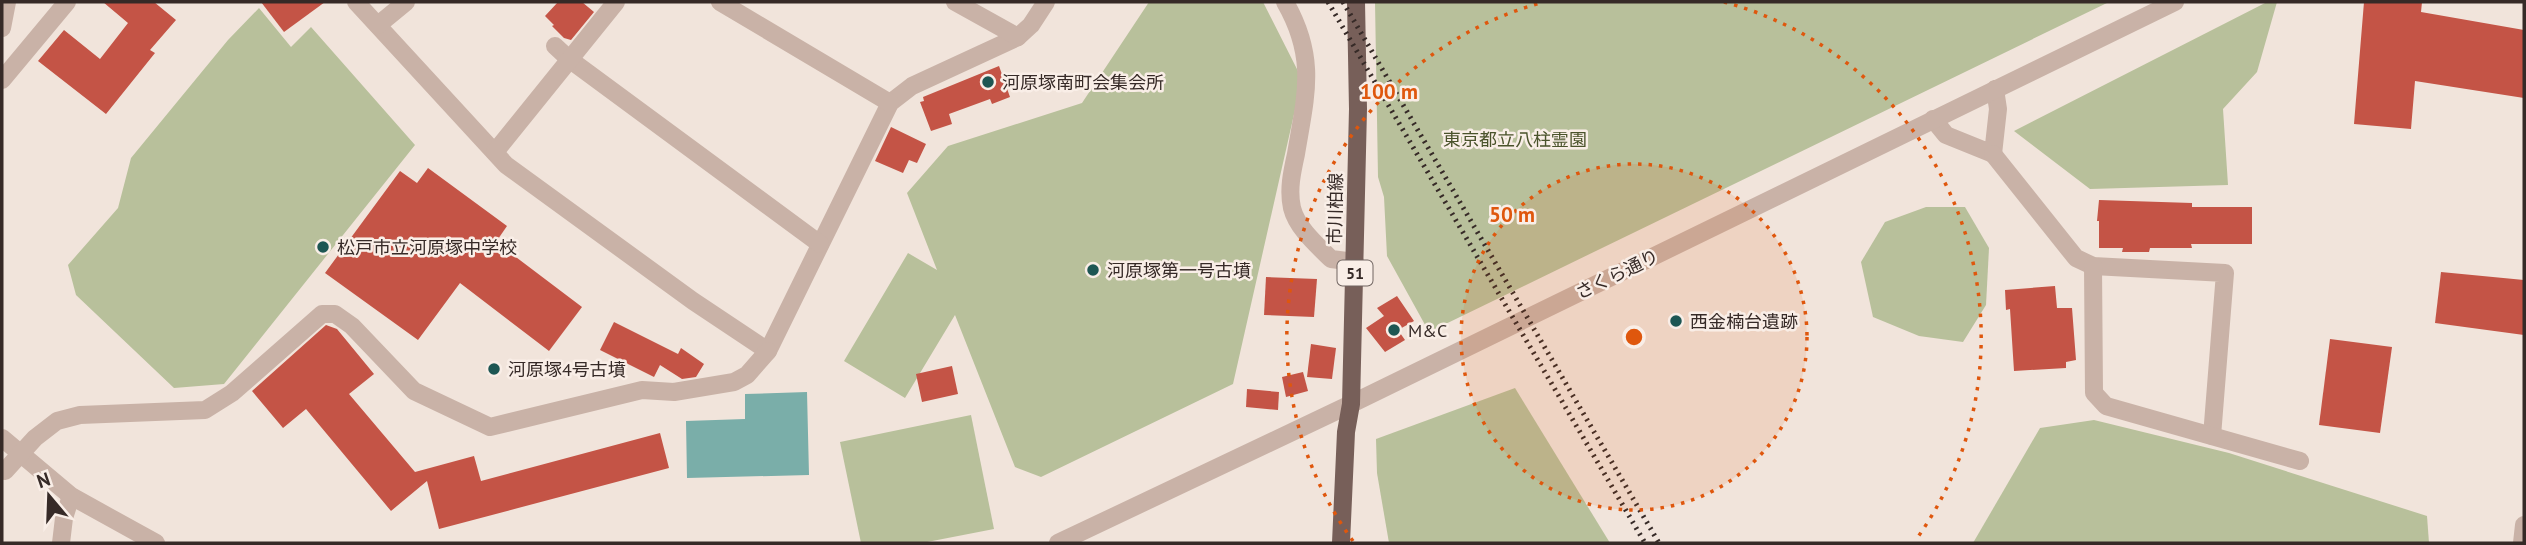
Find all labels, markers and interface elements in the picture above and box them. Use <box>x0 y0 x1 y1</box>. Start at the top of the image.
place label: 河原塚南町会集会所 <box>1002 71 1164 94</box>
marker: 河原塚南町会集会所 <box>980 74 996 90</box>
text: 100 m <box>1360 78 1418 105</box>
park label: 東京都立八柱霊園 <box>1443 128 1587 151</box>
street label: 市川柏線 <box>1323 173 1347 245</box>
text: 50 m <box>1489 201 1535 228</box>
place label: 松戸市立河原塚中学校 <box>337 236 517 259</box>
marker: 松戸市立河原塚中学校 <box>315 239 331 255</box>
street label: さくら通り <box>1572 244 1662 304</box>
place label: 河原塚第一号古墳 <box>1107 259 1251 282</box>
road number: 51 <box>1338 260 1372 286</box>
marker: 河原塚第一号古墳 <box>1085 262 1101 278</box>
place label: 西金楠台遺跡 <box>1690 310 1798 333</box>
marker: 西金楠台遺跡 <box>1668 313 1684 329</box>
place label: M&C <box>1408 319 1447 342</box>
marker: M&C <box>1386 322 1402 338</box>
centre of rings <box>1622 325 1646 349</box>
place label: 河原塚4号古墳 <box>508 358 626 381</box>
marker: 河原塚4号古墳 <box>486 361 502 377</box>
north arrow <box>14 461 84 531</box>
text: N <box>34 467 53 493</box>

